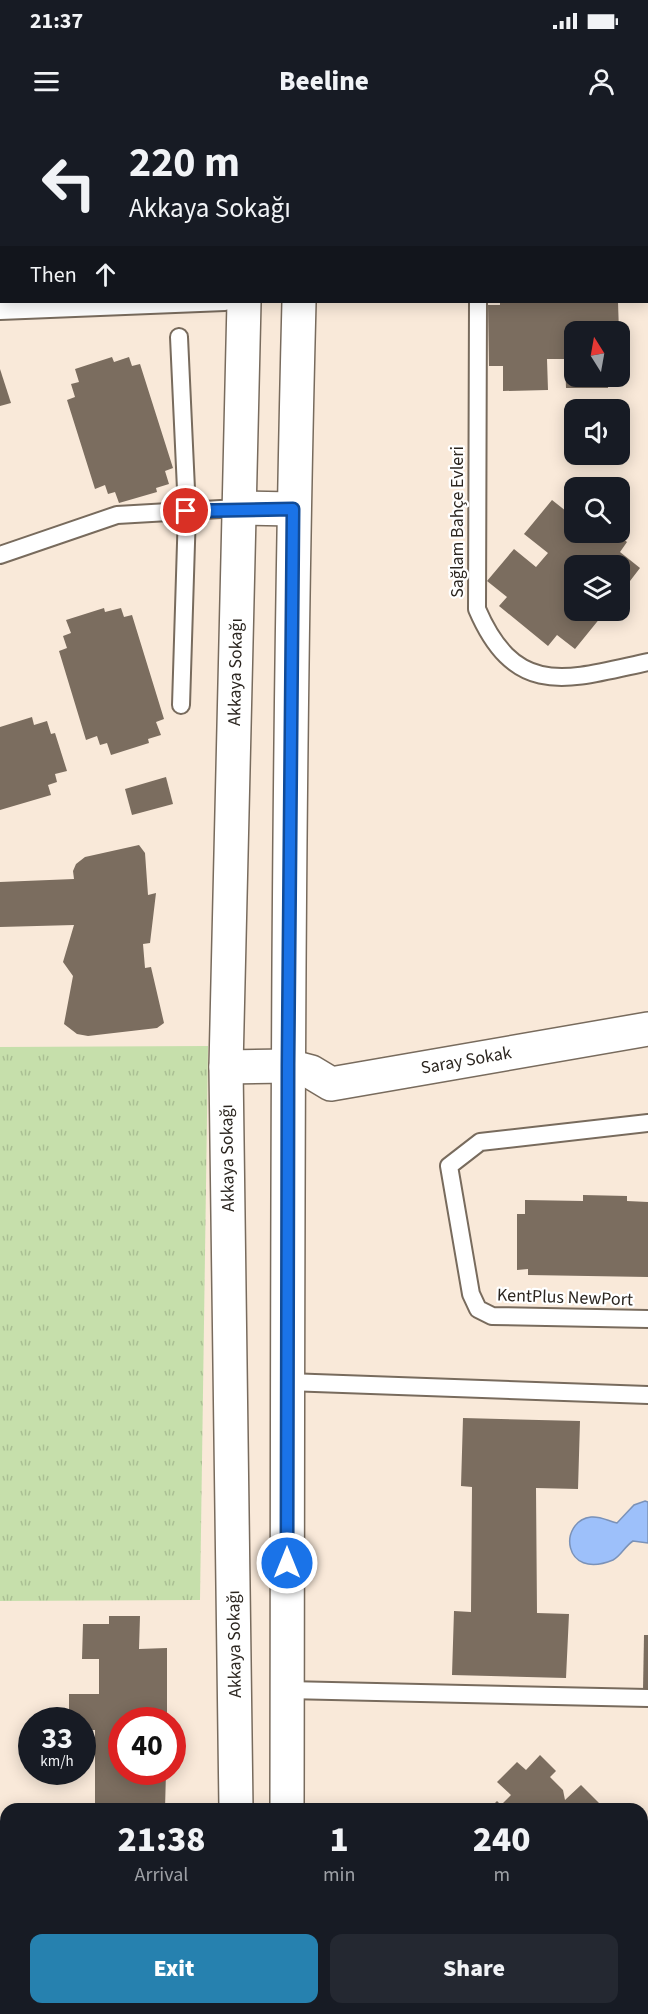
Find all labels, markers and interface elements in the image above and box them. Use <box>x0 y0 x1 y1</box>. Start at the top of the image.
text: 21:37 <box>30 5 83 37</box>
text: Beeline <box>279 62 369 101</box>
icon: menu <box>30 65 63 98</box>
icon: person <box>585 65 618 98</box>
text: 220 m <box>129 133 240 193</box>
icon: left <box>30 144 108 222</box>
text: Akkaya Sokağı <box>129 189 291 228</box>
icon: ahead <box>89 258 122 291</box>
text: Then <box>30 259 77 291</box>
north arrow <box>564 321 630 387</box>
map controls <box>564 321 630 621</box>
button: sound <box>564 399 630 465</box>
street label: Sağlam Bahçe Evleri <box>445 446 470 598</box>
button: search <box>564 477 630 543</box>
pin <box>160 485 211 536</box>
icon: arrive <box>169 494 202 527</box>
button: layers <box>564 555 630 621</box>
street label: Akkaya Sokağı <box>222 618 249 726</box>
street label: Saray Sokak <box>419 1040 513 1081</box>
street label: Akkaya Sokağı <box>214 1104 241 1212</box>
street label: KentPlus NewPort <box>496 1283 634 1312</box>
position arrow <box>255 1531 319 1595</box>
street label: Akkaya Sokağı <box>221 1590 248 1698</box>
speed limit sign: 40 <box>108 1707 186 1785</box>
text: 33 <box>41 1717 73 1760</box>
text: km/h <box>40 1751 74 1772</box>
text: 21:38 <box>117 1814 206 1865</box>
text: 1 <box>330 1814 349 1865</box>
text: 240 <box>473 1814 531 1865</box>
text: Arrival <box>135 1861 188 1889</box>
text: min <box>323 1861 355 1889</box>
text: m <box>493 1861 510 1889</box>
button: Exit <box>30 1934 318 2003</box>
button: Share <box>330 1934 618 2003</box>

